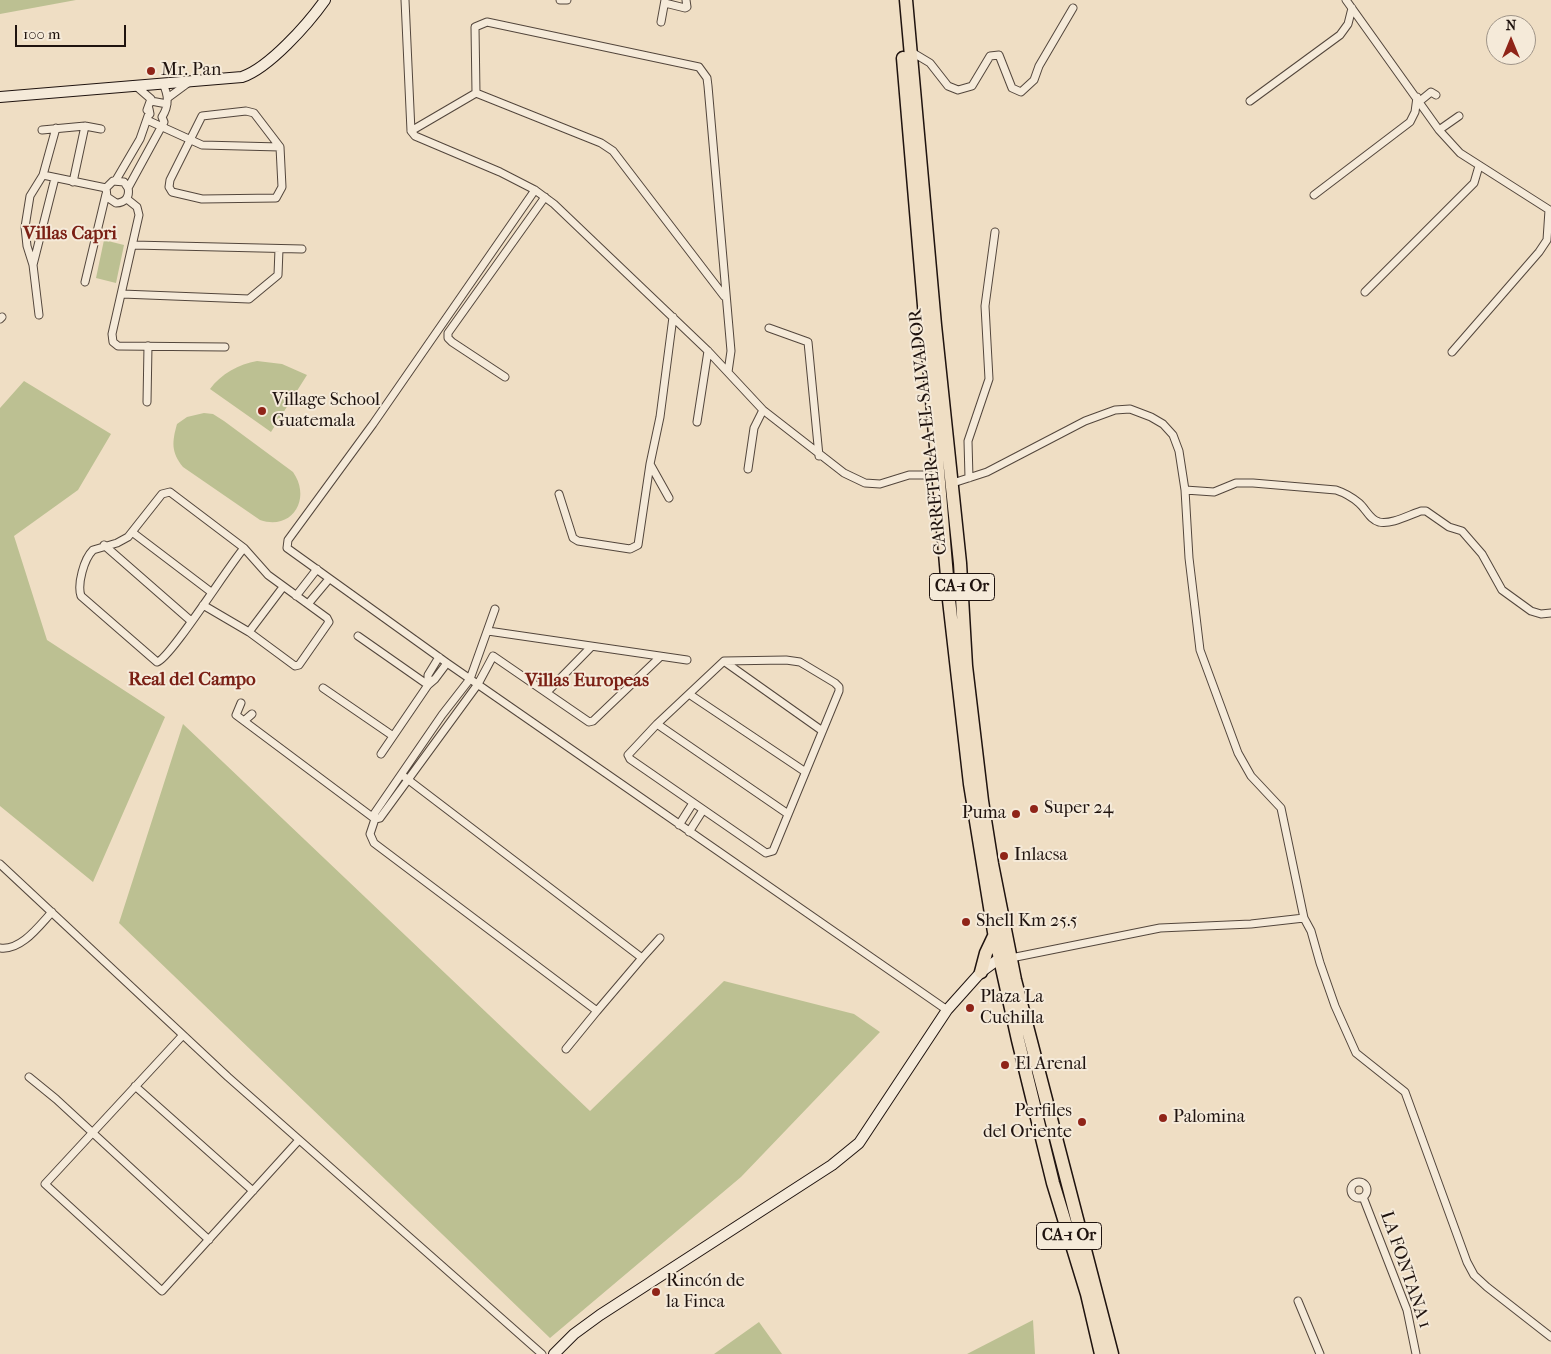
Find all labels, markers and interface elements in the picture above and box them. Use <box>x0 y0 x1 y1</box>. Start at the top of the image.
scale bar <box>18 15 129 47</box>
north arrow <box>1486 15 1536 65</box>
text: N <box>1506 17 1516 34</box>
text: 100 m <box>23 25 61 43</box>
place label: Mr. Pan <box>161 60 221 82</box>
marker: Mr. Pan <box>145 65 157 77</box>
district label: Villas Capri <box>23 223 117 245</box>
street label: CARRETERA A EL SALVADOR <box>905 308 953 556</box>
place label: Village School Guatemala <box>272 390 380 432</box>
marker: Village School Guatemala <box>256 405 268 417</box>
road number: CA-1 Or <box>930 574 994 600</box>
district label: Real del Campo <box>128 669 256 691</box>
district label: Villas Europeas <box>525 670 649 692</box>
place label: Super 24 <box>1044 798 1113 820</box>
place label: Puma <box>962 803 1006 825</box>
marker: Super 24 <box>1028 803 1040 815</box>
marker: Puma <box>1010 808 1022 820</box>
place label: Inlacsa <box>1014 845 1068 867</box>
marker: Inlacsa <box>998 850 1010 862</box>
place label: Shell Km 25.5 <box>976 911 1077 933</box>
marker: Shell Km 25.5 <box>960 916 972 928</box>
place label: Plaza La Cuchilla <box>980 987 1044 1030</box>
marker: Plaza La Cuchilla <box>964 1002 976 1014</box>
place label: El Arenal <box>1015 1054 1087 1076</box>
marker: El Arenal <box>999 1059 1011 1071</box>
place label: Perfiles del Oriente <box>983 1101 1072 1144</box>
place label: Palomina <box>1173 1107 1245 1129</box>
marker: Palomina <box>1157 1112 1169 1124</box>
marker: Perfiles del Oriente <box>1076 1116 1088 1128</box>
street label: LA FONTANA 1 <box>1375 1209 1435 1331</box>
road number: CA-1 Or <box>1036 1222 1102 1250</box>
place label: Rincón de la Finca <box>666 1271 745 1314</box>
marker: Rincón de la Finca <box>650 1286 662 1298</box>

